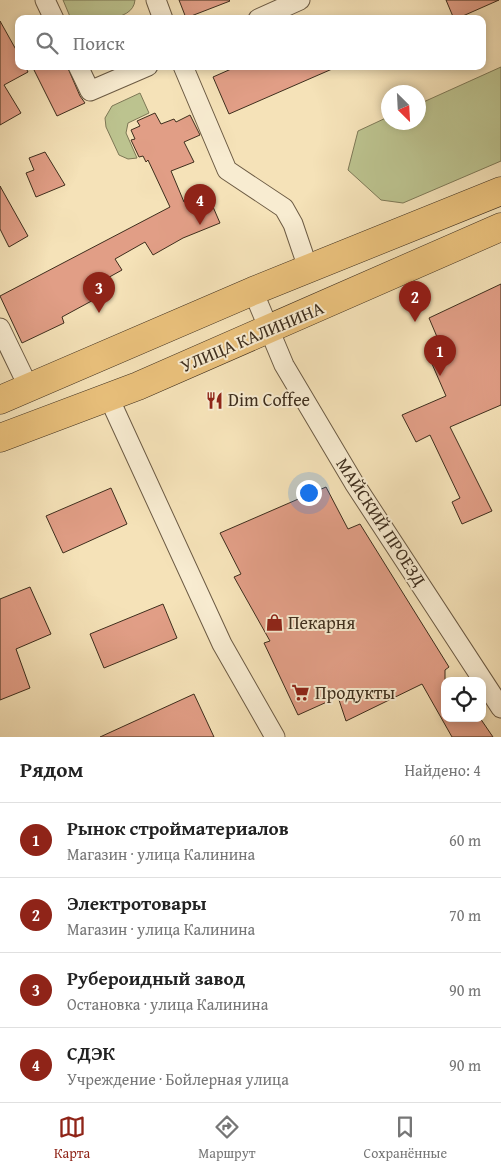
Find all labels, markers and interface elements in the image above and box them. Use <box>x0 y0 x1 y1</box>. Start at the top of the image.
search box <box>15 15 486 70</box>
icon: search <box>33 29 61 57</box>
text: Поиск <box>73 29 125 57</box>
north arrow <box>381 85 426 130</box>
pin: 4 <box>184 184 216 225</box>
pin: 3 <box>83 272 115 313</box>
pin: 2 <box>399 281 431 322</box>
street label: УЛИЦА КАЛИНИНА <box>176 294 328 379</box>
pin: 1 <box>424 335 456 376</box>
place label: Dim Coffee <box>228 386 310 413</box>
restaurant icon: Dim Coffee <box>204 390 224 410</box>
street label: МАЙСКИЙ ПРОЕЗД <box>330 452 433 591</box>
your location <box>296 480 322 506</box>
place label: Пекарня <box>288 609 355 636</box>
shop icon: Пекарня <box>264 613 284 633</box>
map controls <box>441 677 486 722</box>
button: locate <box>441 677 486 722</box>
place label: Продукты <box>315 679 396 706</box>
supermarket icon: Продукты <box>291 683 311 703</box>
text: Рядом <box>20 754 83 785</box>
text: Найдено: 4 <box>404 758 481 782</box>
text: Рынок стройматериалов <box>67 814 289 842</box>
text: 1 <box>32 828 40 852</box>
text: 60 m <box>449 828 481 852</box>
text: Магазин · улица Калинина <box>67 842 255 866</box>
text: Электротовары <box>67 889 207 917</box>
text: 2 <box>32 903 40 927</box>
text: 70 m <box>449 903 481 927</box>
text: Магазин · улица Калинина <box>67 917 255 941</box>
text: Рубероидный завод <box>67 964 245 992</box>
text: 3 <box>32 978 40 1002</box>
text: 90 m <box>449 978 481 1002</box>
text: Остановка · улица Калинина <box>67 992 268 1016</box>
text: СДЭК <box>67 1039 115 1067</box>
text: 4 <box>32 1053 40 1077</box>
text: 90 m <box>449 1053 481 1077</box>
text: Учреждение · Бойлерная улица <box>67 1067 289 1091</box>
tab: Карта <box>54 1113 90 1163</box>
tab: Маршрут <box>198 1113 256 1163</box>
tab: Сохранённые <box>364 1113 447 1163</box>

